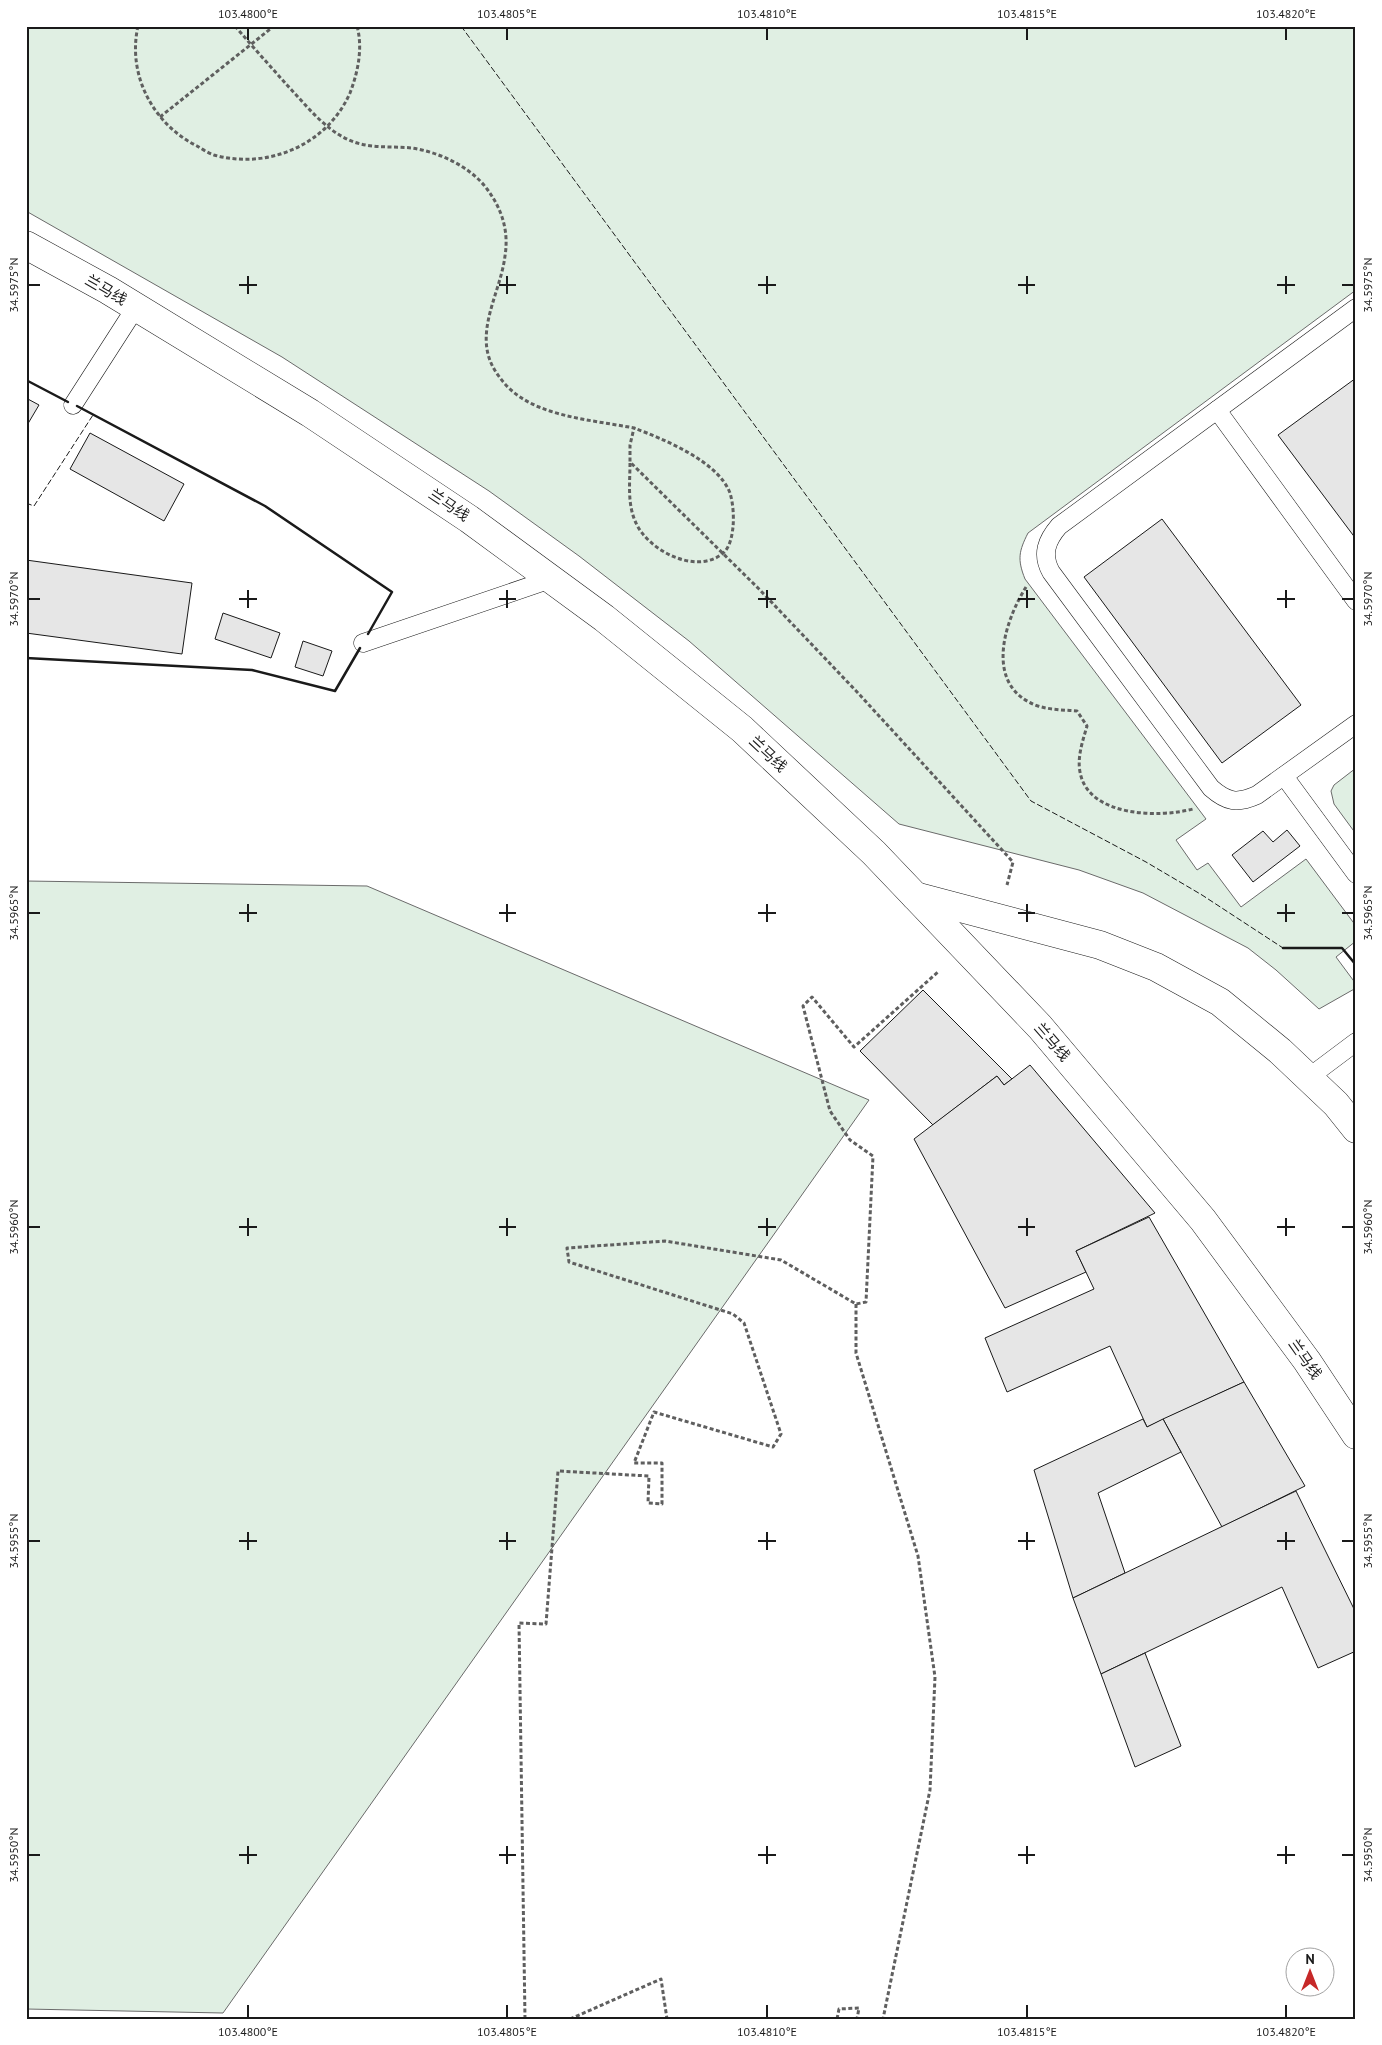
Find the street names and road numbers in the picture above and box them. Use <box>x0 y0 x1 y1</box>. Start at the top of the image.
street label: 兰马线 <box>82 270 130 309</box>
street label: 兰马线 <box>425 484 473 525</box>
street label: 兰马线 <box>745 731 791 776</box>
street label: 兰马线 <box>1030 1018 1074 1065</box>
street label: 兰马线 <box>1285 1335 1326 1383</box>

